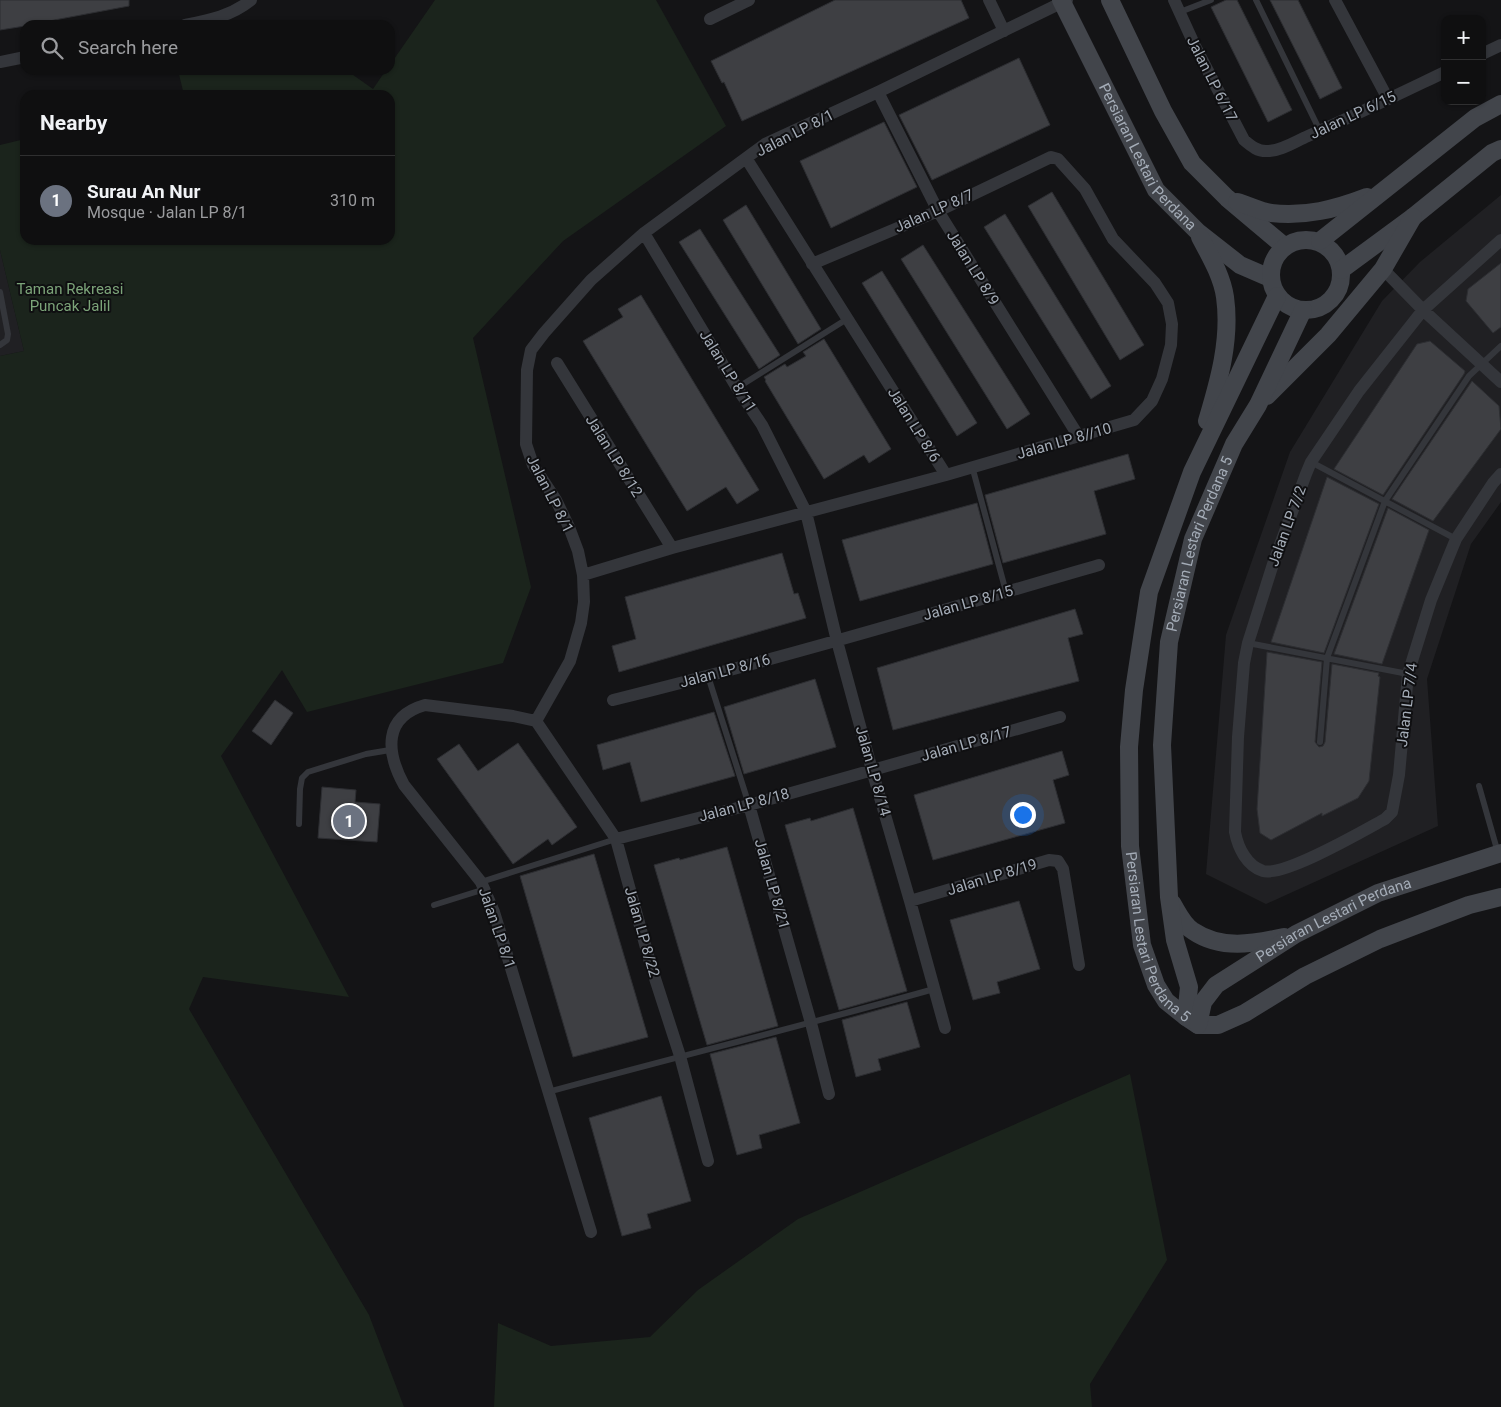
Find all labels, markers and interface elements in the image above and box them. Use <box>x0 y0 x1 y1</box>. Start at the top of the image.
map controls <box>1441 15 1486 105</box>
button: + <box>1441 15 1486 60</box>
search box <box>20 20 395 75</box>
street label: Jalan LP 6/17 <box>1183 33 1241 125</box>
icon: search <box>38 34 66 62</box>
text: Search here <box>78 36 178 59</box>
button: − <box>1441 60 1486 105</box>
street label: Persiaran Lestari Perdana <box>1095 80 1200 234</box>
street label: Jalan LP 6/15 <box>1307 87 1399 143</box>
street label: Jalan LP 8/1 <box>753 106 837 160</box>
text: Nearby <box>40 111 107 135</box>
text: Surau An Nur <box>87 180 200 203</box>
street label: Jalan LP 8/7 <box>892 186 976 236</box>
text: 1 <box>51 191 61 210</box>
text: 310 m <box>330 191 375 210</box>
text: Mosque · Jalan LP 8/1 <box>87 203 247 222</box>
street label: Jalan LP 8/9 <box>943 227 1003 309</box>
park label: Taman Rekreasi Puncak Jalil <box>17 280 123 315</box>
street label: Jalan LP 8/11 <box>696 327 760 415</box>
street label: Jalan LP 8/6 <box>884 384 944 466</box>
street label: Jalan LP 8/12 <box>582 412 646 500</box>
street label: Jalan LP 8//10 <box>1015 419 1113 463</box>
street label: Jalan LP 8/1 <box>523 452 577 536</box>
street label: Persiaran Lestari Perdana 5 <box>1163 454 1237 633</box>
street label: Jalan LP 7/2 <box>1264 483 1310 569</box>
street label: Jalan LP 8/15 <box>921 582 1015 624</box>
street label: Jalan LP 8/16 <box>678 650 772 692</box>
street label: Jalan LP 7/4 <box>1393 661 1421 748</box>
street label: Jalan LP 8/17 <box>919 723 1013 765</box>
street label: Jalan LP 8/14 <box>852 724 895 819</box>
street label: Jalan LP 8/18 <box>697 784 791 826</box>
pin: 1 <box>333 802 365 840</box>
your location <box>1010 802 1036 828</box>
street label: Jalan LP 8/21 <box>751 837 793 931</box>
street label: Persiaran Lestari Perdana 5 <box>1122 851 1194 1026</box>
street label: Jalan LP 8/19 <box>945 855 1039 899</box>
street label: Persiaran Lestari Perdana <box>1253 874 1414 966</box>
street label: Jalan LP 8/1 <box>475 885 519 971</box>
street label: Jalan LP 8/22 <box>621 885 663 979</box>

